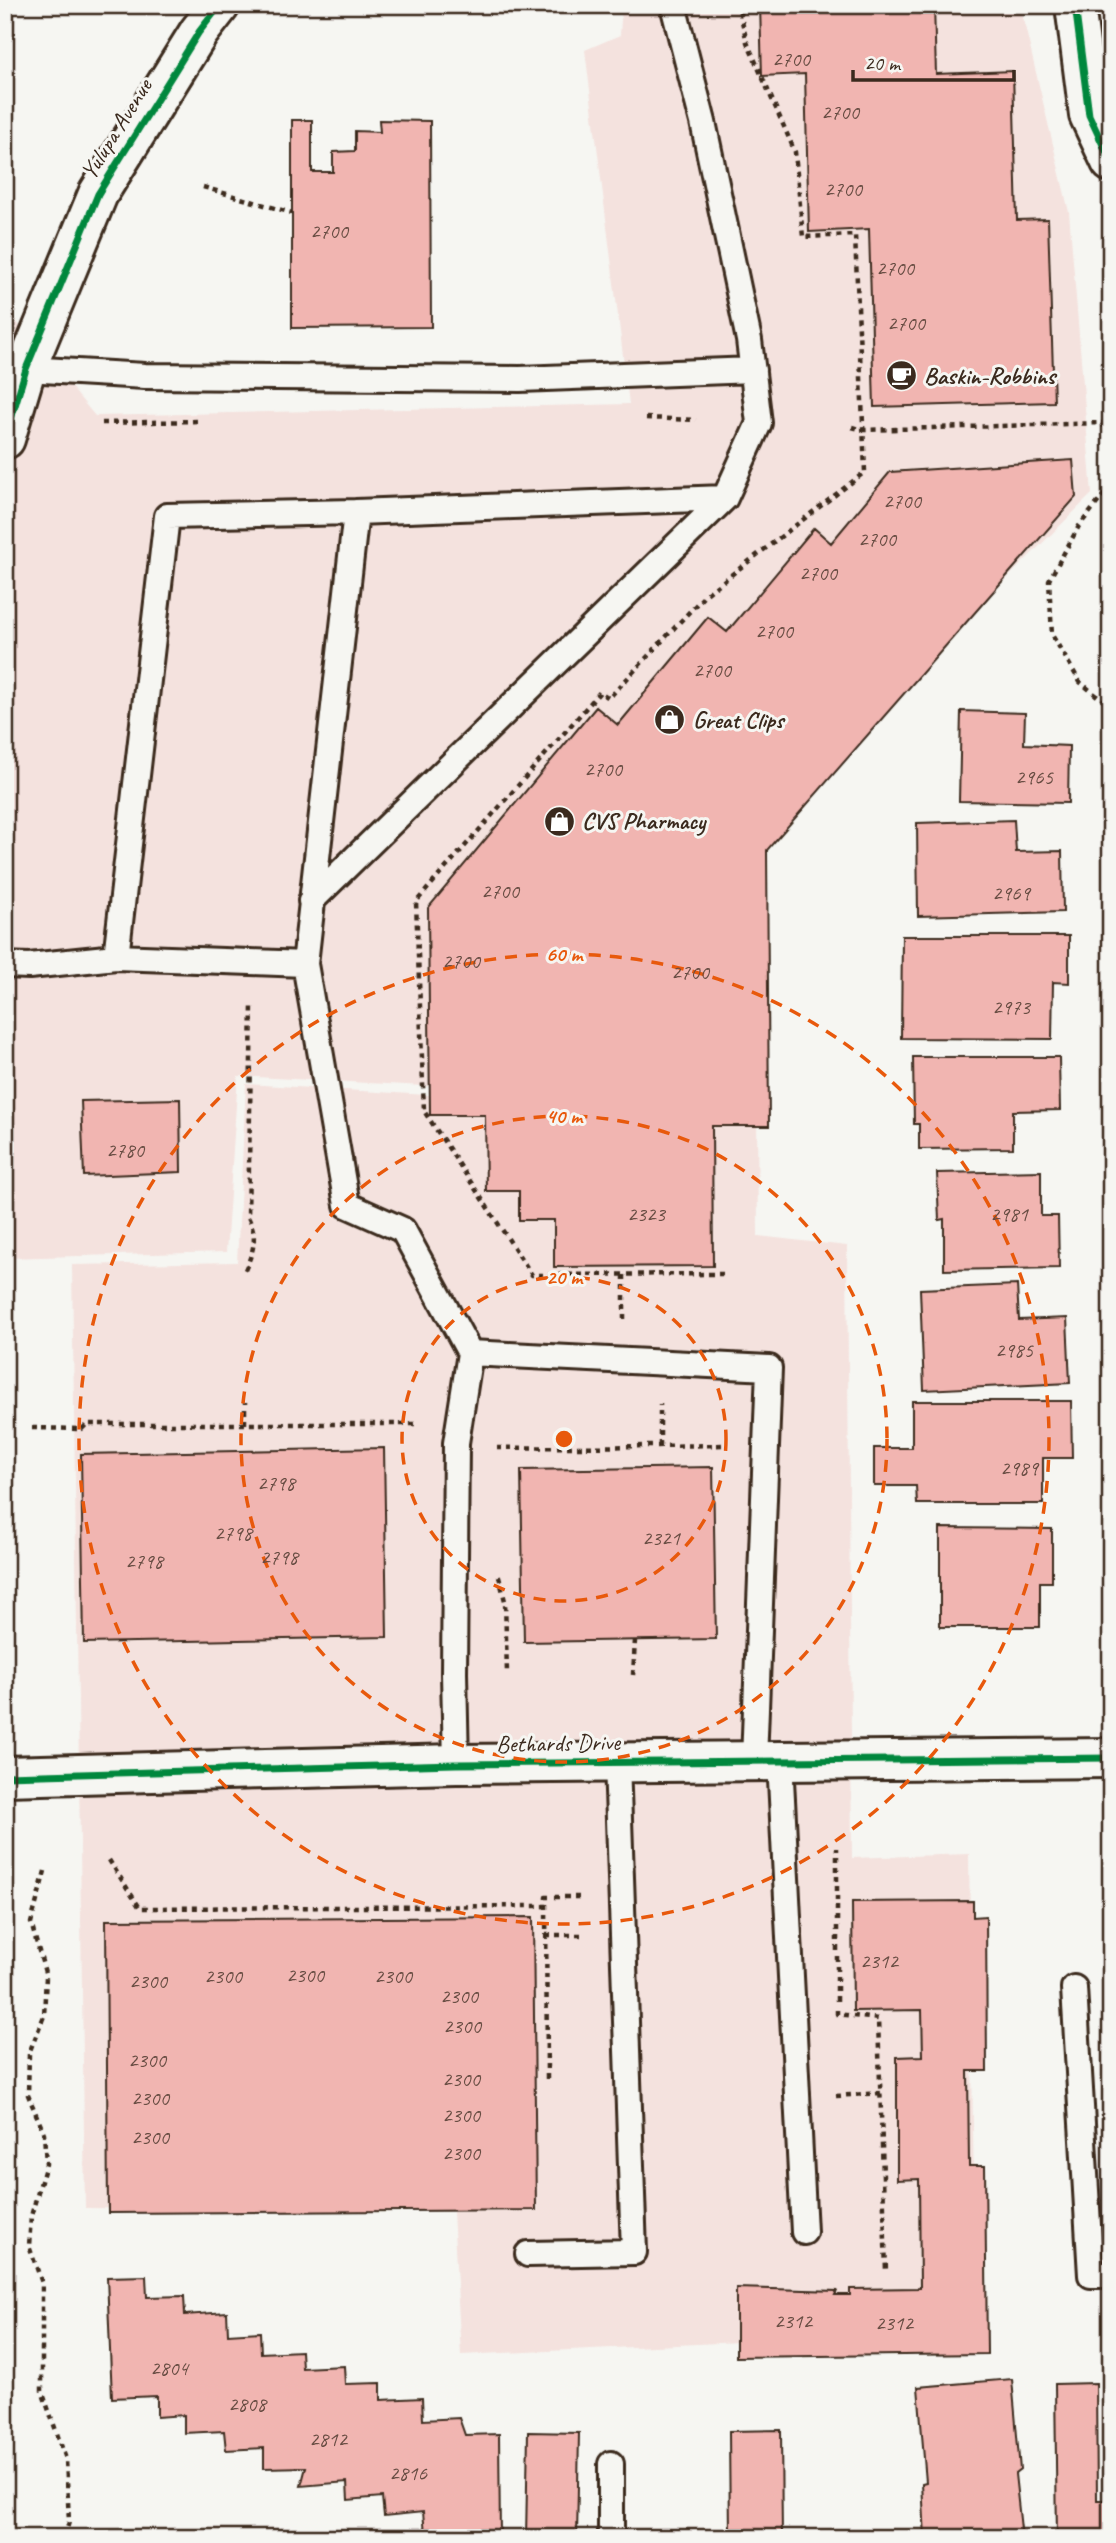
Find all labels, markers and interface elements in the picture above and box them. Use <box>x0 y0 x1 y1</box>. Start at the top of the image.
scale bar <box>853 38 1014 82</box>
house number: 2700 <box>772 46 811 72</box>
text: 20 m <box>864 50 902 76</box>
street label: Yulupa Avenue <box>73 71 160 185</box>
house number: 2700 <box>821 99 860 125</box>
house number: 2700 <box>824 176 863 202</box>
house number: 2700 <box>310 218 349 244</box>
house number: 2700 <box>876 255 915 281</box>
house number: 2700 <box>887 310 926 336</box>
cafe icon: Baskin-Robbins <box>884 359 918 393</box>
place label: Baskin-Robbins <box>924 361 1058 391</box>
house number: 2700 <box>883 488 922 514</box>
house number: 2700 <box>858 526 897 552</box>
house number: 2700 <box>799 560 838 586</box>
house number: 2700 <box>755 618 794 644</box>
house number: 2700 <box>693 657 732 683</box>
shop icon: Great Clips <box>653 703 687 737</box>
place label: Great Clips <box>693 705 786 735</box>
house number: 2700 <box>584 756 623 782</box>
house number: 2965 <box>1015 764 1054 790</box>
shop icon: CVS Pharmacy <box>542 804 576 838</box>
place label: CVS Pharmacy <box>582 806 707 836</box>
house number: 2700 <box>481 878 520 904</box>
house number: 2969 <box>992 880 1031 906</box>
text: 60 m <box>546 941 584 967</box>
house number: 2700 <box>442 948 481 974</box>
house number: 2700 <box>671 959 710 985</box>
house number: 2973 <box>992 994 1031 1020</box>
text: 40 m <box>546 1103 584 1129</box>
house number: 2780 <box>106 1137 145 1163</box>
house number: 2323 <box>627 1201 666 1227</box>
house number: 2981 <box>990 1201 1029 1227</box>
text: 20 m <box>546 1264 584 1290</box>
house number: 2985 <box>995 1337 1034 1363</box>
centre of rings <box>552 1427 576 1451</box>
house number: 2989 <box>1000 1455 1039 1481</box>
house number: 2798 <box>257 1470 297 1496</box>
house number: 2798 <box>214 1520 254 1546</box>
house number: 2321 <box>642 1525 681 1551</box>
house number: 2798 <box>260 1544 300 1570</box>
house number: 2798 <box>125 1548 165 1574</box>
street label: Bethards Drive <box>496 1727 622 1759</box>
house number: 2312 <box>860 1948 899 1974</box>
house number: 2300 <box>286 1962 325 1988</box>
house number: 2300 <box>204 1963 243 1989</box>
house number: 2300 <box>374 1963 413 1989</box>
house number: 2300 <box>129 1968 168 1994</box>
house number: 2300 <box>440 1983 479 2009</box>
house number: 2300 <box>443 2013 482 2039</box>
house number: 2300 <box>128 2047 167 2073</box>
house number: 2300 <box>442 2066 481 2092</box>
house number: 2300 <box>131 2085 170 2111</box>
house number: 2300 <box>442 2102 481 2128</box>
house number: 2300 <box>131 2124 170 2150</box>
house number: 2300 <box>442 2140 481 2166</box>
house number: 2312 <box>774 2308 813 2334</box>
house number: 2312 <box>875 2310 914 2336</box>
house number: 2804 <box>150 2355 190 2381</box>
house number: 2808 <box>228 2391 268 2417</box>
house number: 2812 <box>309 2426 348 2452</box>
house number: 2816 <box>389 2460 427 2486</box>

